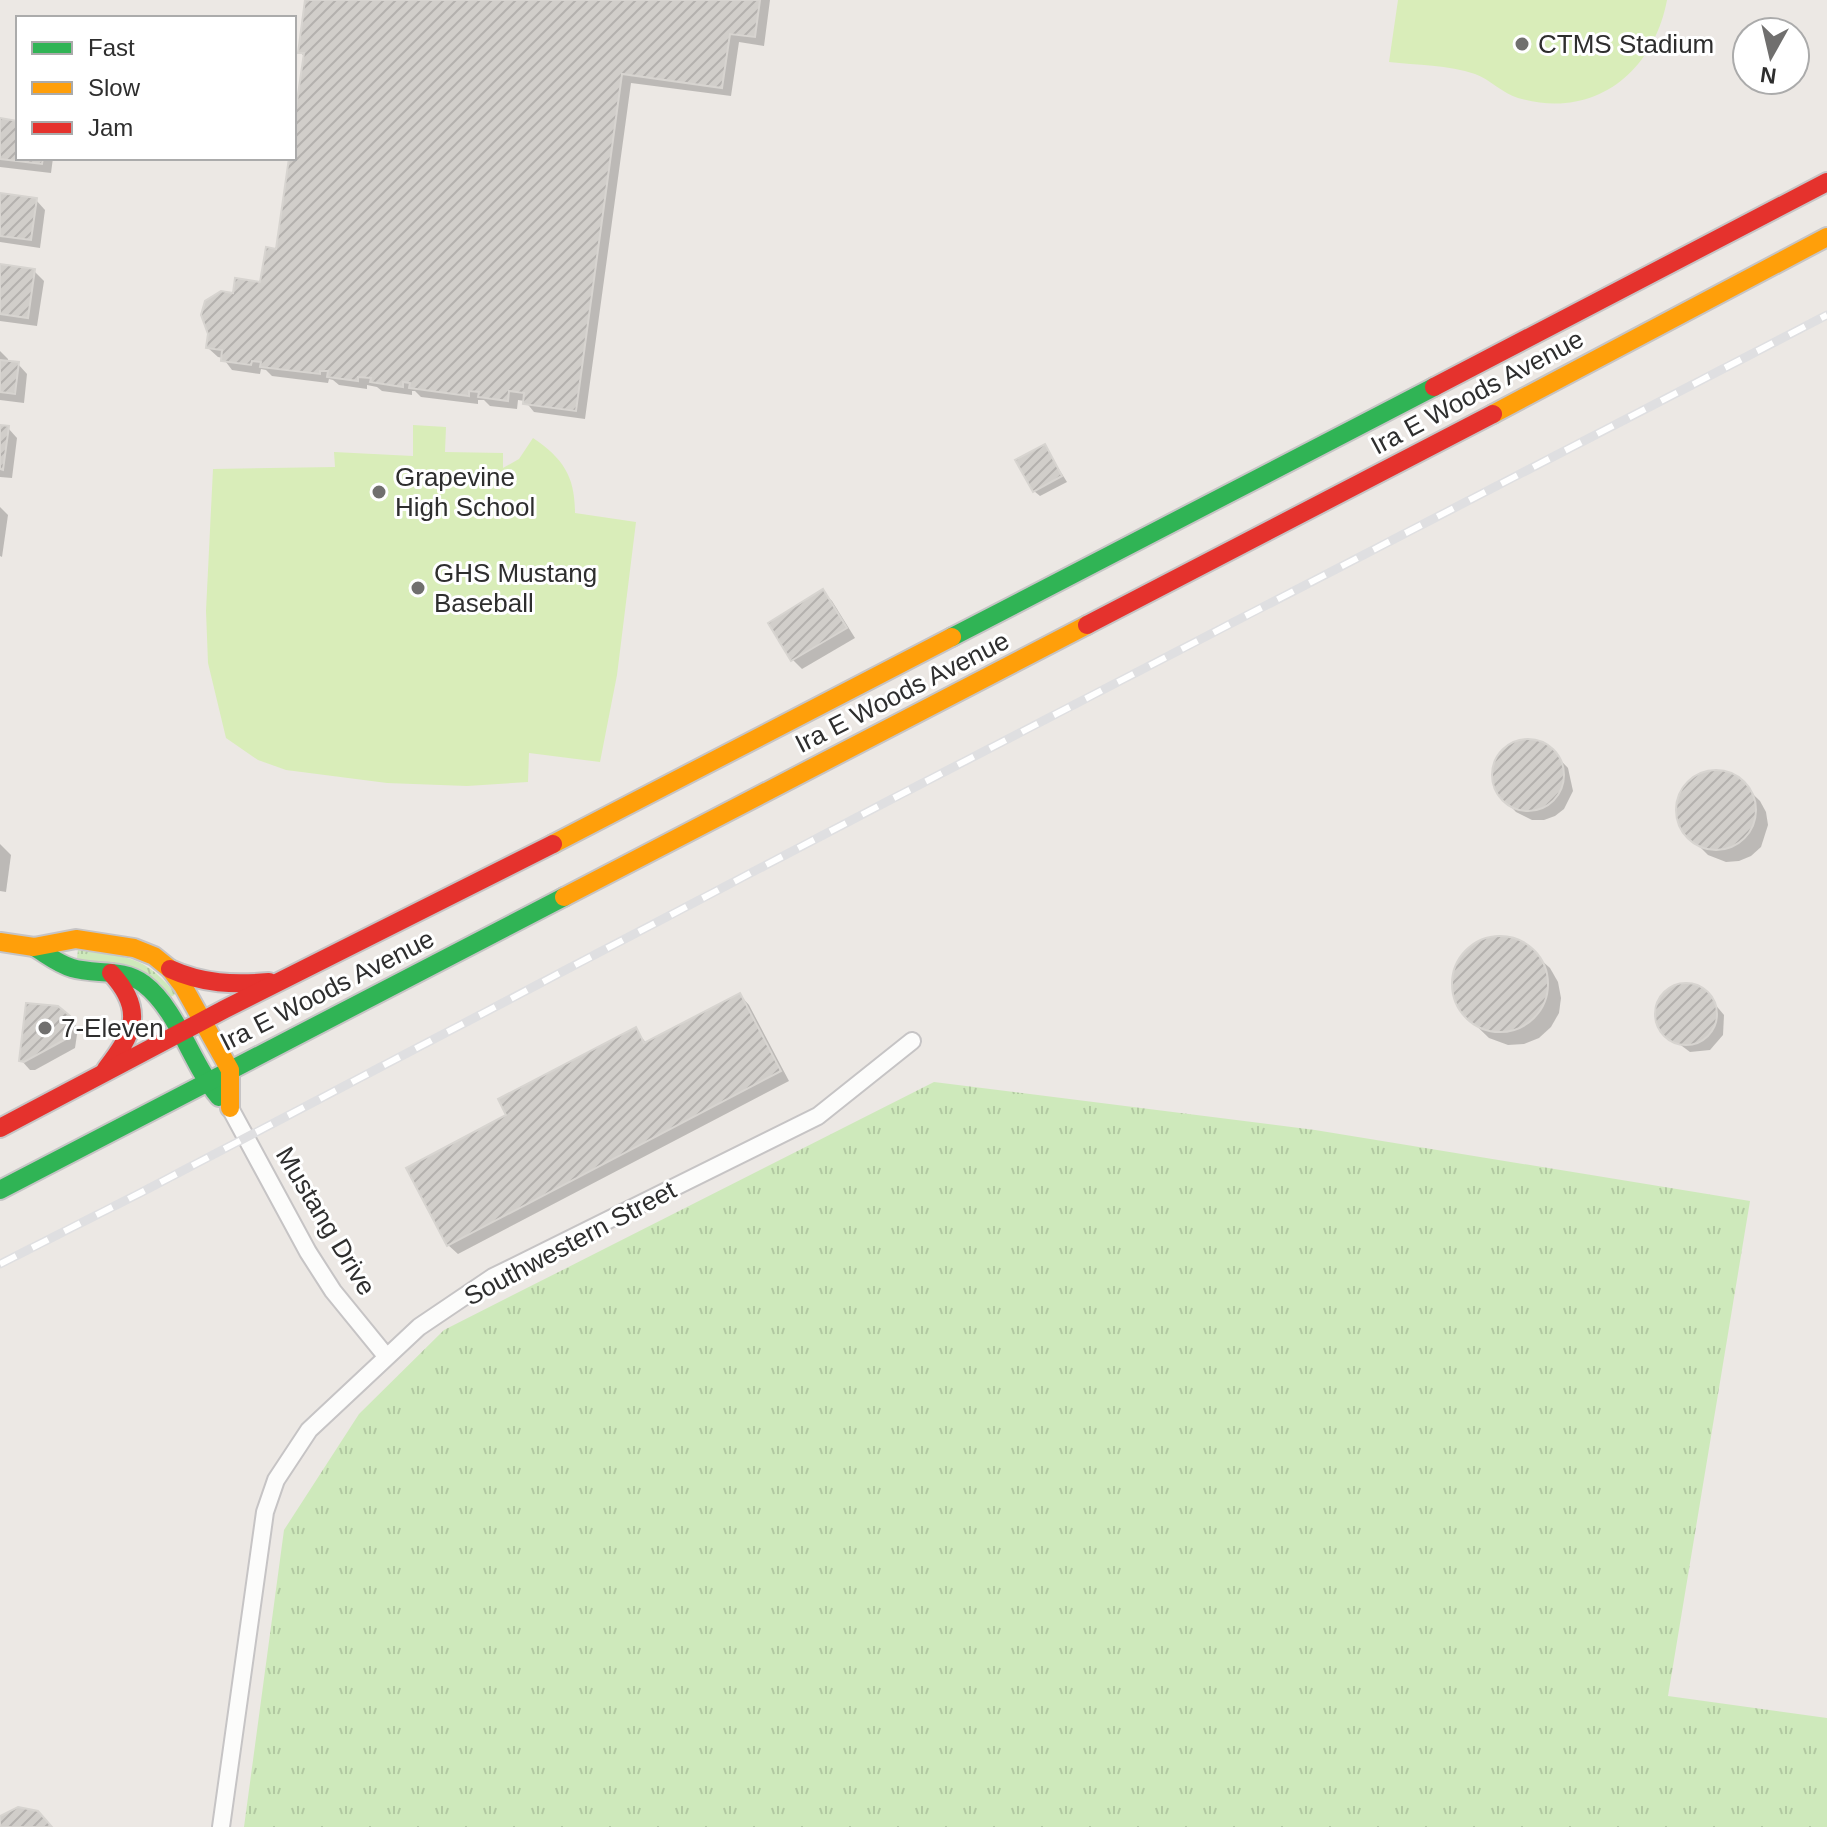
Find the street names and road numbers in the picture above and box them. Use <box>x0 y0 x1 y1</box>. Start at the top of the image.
street label: Ira E Woods Avenue <box>1366 323 1588 461</box>
street label: Ira E Woods Avenue <box>790 625 1014 759</box>
street label: Ira E Woods Avenue <box>215 923 439 1057</box>
street label: Mustang Drive <box>270 1141 382 1301</box>
street label: Southwestern Street <box>459 1174 682 1312</box>

